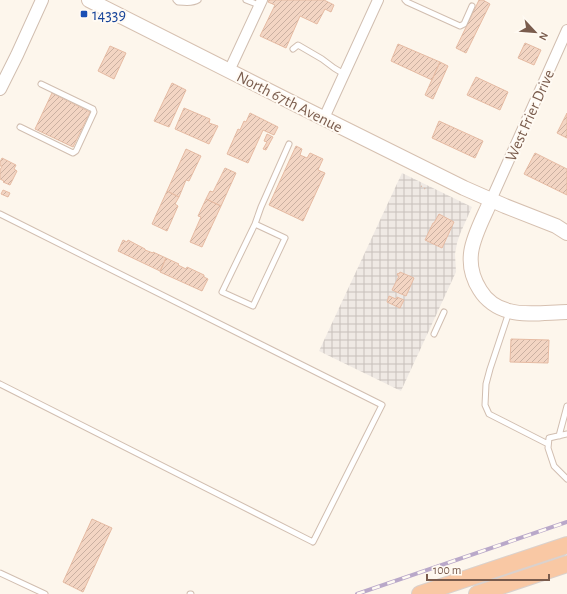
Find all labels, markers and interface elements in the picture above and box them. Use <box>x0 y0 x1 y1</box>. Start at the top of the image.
place label: 14339 <box>92 7 126 23</box>
marker: 14339 <box>79 9 89 19</box>
north arrow <box>515 12 555 52</box>
text: N <box>537 30 550 42</box>
street label: West Frier Drive <box>503 67 557 164</box>
street label: North 67th Avenue <box>234 68 345 135</box>
scale bar <box>427 556 549 582</box>
text: 100 m <box>433 564 461 576</box>

